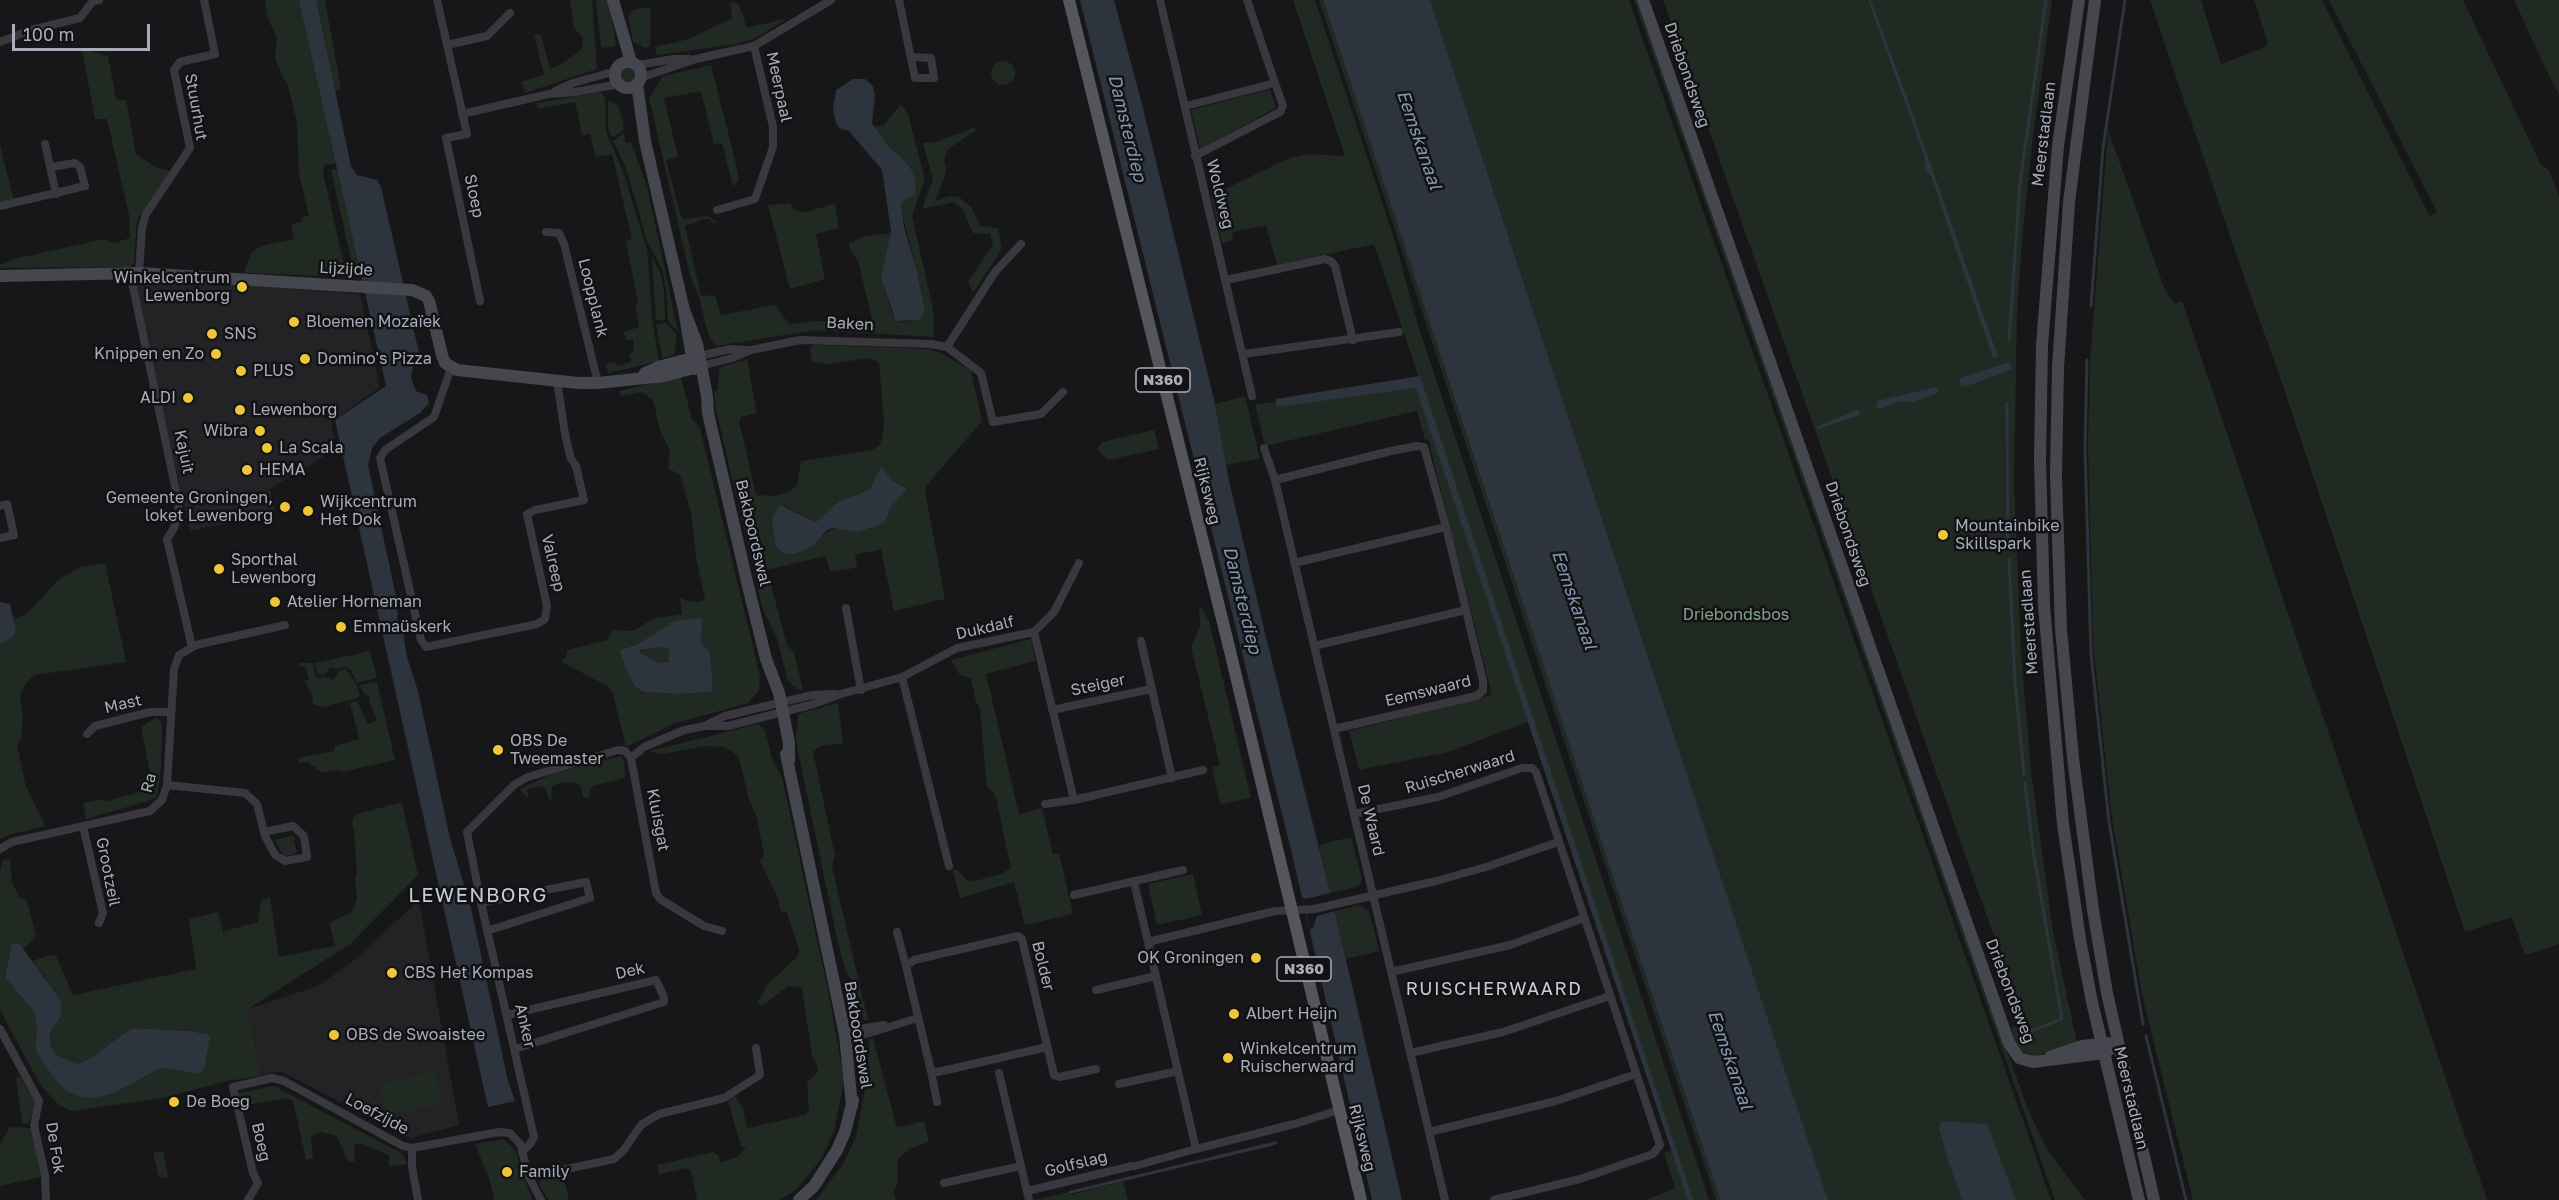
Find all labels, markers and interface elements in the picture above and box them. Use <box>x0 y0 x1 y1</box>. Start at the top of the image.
scale bar <box>15 12 153 50</box>
street label: Driebondsweg <box>1660 20 1714 130</box>
text: 100 m <box>23 23 74 45</box>
street label: Meerpaal <box>762 50 796 124</box>
street label: Stuurhut <box>181 72 211 142</box>
water label: Damsterdiep <box>1103 72 1151 184</box>
street label: Meerstadlaan <box>2028 81 2060 187</box>
water label: Eemskanaal <box>1392 87 1446 193</box>
street label: Woldweg <box>1202 157 1238 231</box>
street label: Sloep <box>460 173 488 219</box>
street label: Loopplank <box>574 256 612 340</box>
street label: Lijzijde <box>319 258 373 280</box>
place label: Winkelcentrum Lewenborg <box>113 268 230 306</box>
marker: Winkelcentrum Lewenborg <box>235 280 249 294</box>
place label: Bloemen Mozaïek <box>306 312 441 332</box>
street label: Baken <box>826 313 874 335</box>
marker: Bloemen Mozaïek <box>287 315 301 329</box>
place label: SNS <box>224 324 257 344</box>
marker: SNS <box>205 327 219 341</box>
place label: Knippen en Zo <box>94 344 204 364</box>
marker: Knippen en Zo <box>209 347 223 361</box>
place label: Domino's Pizza <box>317 349 432 369</box>
marker: Domino's Pizza <box>298 352 312 366</box>
place label: PLUS <box>253 361 294 381</box>
marker: PLUS <box>234 364 248 378</box>
road number: N360 <box>1136 368 1190 392</box>
place label: ALDI <box>140 388 176 408</box>
marker: ALDI <box>181 391 195 405</box>
place label: Lewenborg <box>252 400 337 420</box>
marker: Lewenborg <box>233 403 247 417</box>
place label: Wibra <box>203 421 248 441</box>
marker: Wibra <box>253 424 267 438</box>
street label: Kajuit <box>170 428 198 476</box>
place label: La Scala <box>279 438 343 458</box>
marker: La Scala <box>260 441 274 455</box>
street label: Rijksweg <box>1189 455 1225 527</box>
place label: HEMA <box>259 460 305 480</box>
marker: HEMA <box>240 463 254 477</box>
street label: Bakboordswal <box>731 478 775 588</box>
street label: Driebondsweg <box>1821 479 1875 589</box>
place label: Gemeente Groningen, loket Lewenborg <box>106 488 273 526</box>
place label: Wijkcentrum Het Dok <box>320 492 417 530</box>
marker: Gemeente Groningen, loket Lewenborg <box>278 500 292 514</box>
marker: Wijkcentrum Het Dok <box>301 504 315 518</box>
place label: Mountainbike Skillspark <box>1955 516 2059 554</box>
marker: Mountainbike Skillspark <box>1936 528 1950 542</box>
street label: Valreep <box>537 532 569 594</box>
water label: Damsterdiep <box>1218 544 1266 656</box>
water label: Eemskanaal <box>1547 547 1601 653</box>
place label: Sporthal Lewenborg <box>231 550 316 588</box>
marker: Sporthal Lewenborg <box>212 562 226 576</box>
street label: Meerstadlaan <box>2016 569 2042 675</box>
place label: Atelier Horneman <box>287 592 422 612</box>
marker: Atelier Horneman <box>268 595 282 609</box>
park label: Driebondsbos <box>1683 605 1789 625</box>
street label: Dukdalf <box>954 612 1016 644</box>
place label: Emmaüskerk <box>353 617 452 637</box>
marker: Emmaüskerk <box>334 620 348 634</box>
street label: Steiger <box>1069 670 1127 700</box>
street label: Eemswaard <box>1383 671 1473 711</box>
street label: Mast <box>102 690 144 718</box>
place label: OBS De Tweemaster <box>510 731 603 769</box>
marker: OBS De Tweemaster <box>491 743 505 757</box>
street label: Ruischerwaard <box>1403 746 1517 798</box>
street label: Ra <box>137 771 161 795</box>
street label: De Waard <box>1353 782 1389 858</box>
street label: Kluisgat <box>643 787 673 853</box>
street label: Grootzeil <box>92 836 124 908</box>
district label: LEWENBORG <box>408 884 548 908</box>
street label: Driebondsweg <box>1981 936 2039 1046</box>
street label: Bolder <box>1028 939 1058 993</box>
place label: OK Groningen <box>1137 948 1244 968</box>
marker: OK Groningen <box>1249 951 1263 965</box>
road number: N360 <box>1277 957 1331 981</box>
street label: Dek <box>613 958 647 984</box>
place label: CBS Het Kompas <box>404 963 534 983</box>
marker: CBS Het Kompas <box>385 966 399 980</box>
district label: RUISCHERWAARD <box>1406 978 1582 1000</box>
street label: Bakboordswal <box>840 980 876 1090</box>
street label: Anker <box>511 1002 539 1050</box>
place label: Albert Heijn <box>1246 1004 1337 1024</box>
marker: Albert Heijn <box>1227 1007 1241 1021</box>
water label: Eemskanaal <box>1703 1007 1757 1113</box>
place label: OBS de Swoaistee <box>346 1025 485 1045</box>
marker: OBS de Swoaistee <box>327 1028 341 1042</box>
place label: Winkelcentrum Ruischerwaard <box>1240 1039 1357 1077</box>
street label: Meerstadlaan <box>2110 1045 2152 1151</box>
marker: Winkelcentrum Ruischerwaard <box>1221 1051 1235 1065</box>
street label: Loefzijde <box>342 1089 412 1139</box>
place label: De Boeg <box>186 1092 250 1112</box>
marker: De Boeg <box>167 1095 181 1109</box>
street label: Rijksweg <box>1344 1102 1380 1174</box>
street label: De Fok <box>41 1121 69 1175</box>
street label: Boeg <box>247 1121 275 1163</box>
street label: Golfslag <box>1043 1147 1109 1181</box>
place label: Family <box>519 1162 569 1182</box>
marker: Family <box>500 1165 514 1179</box>

